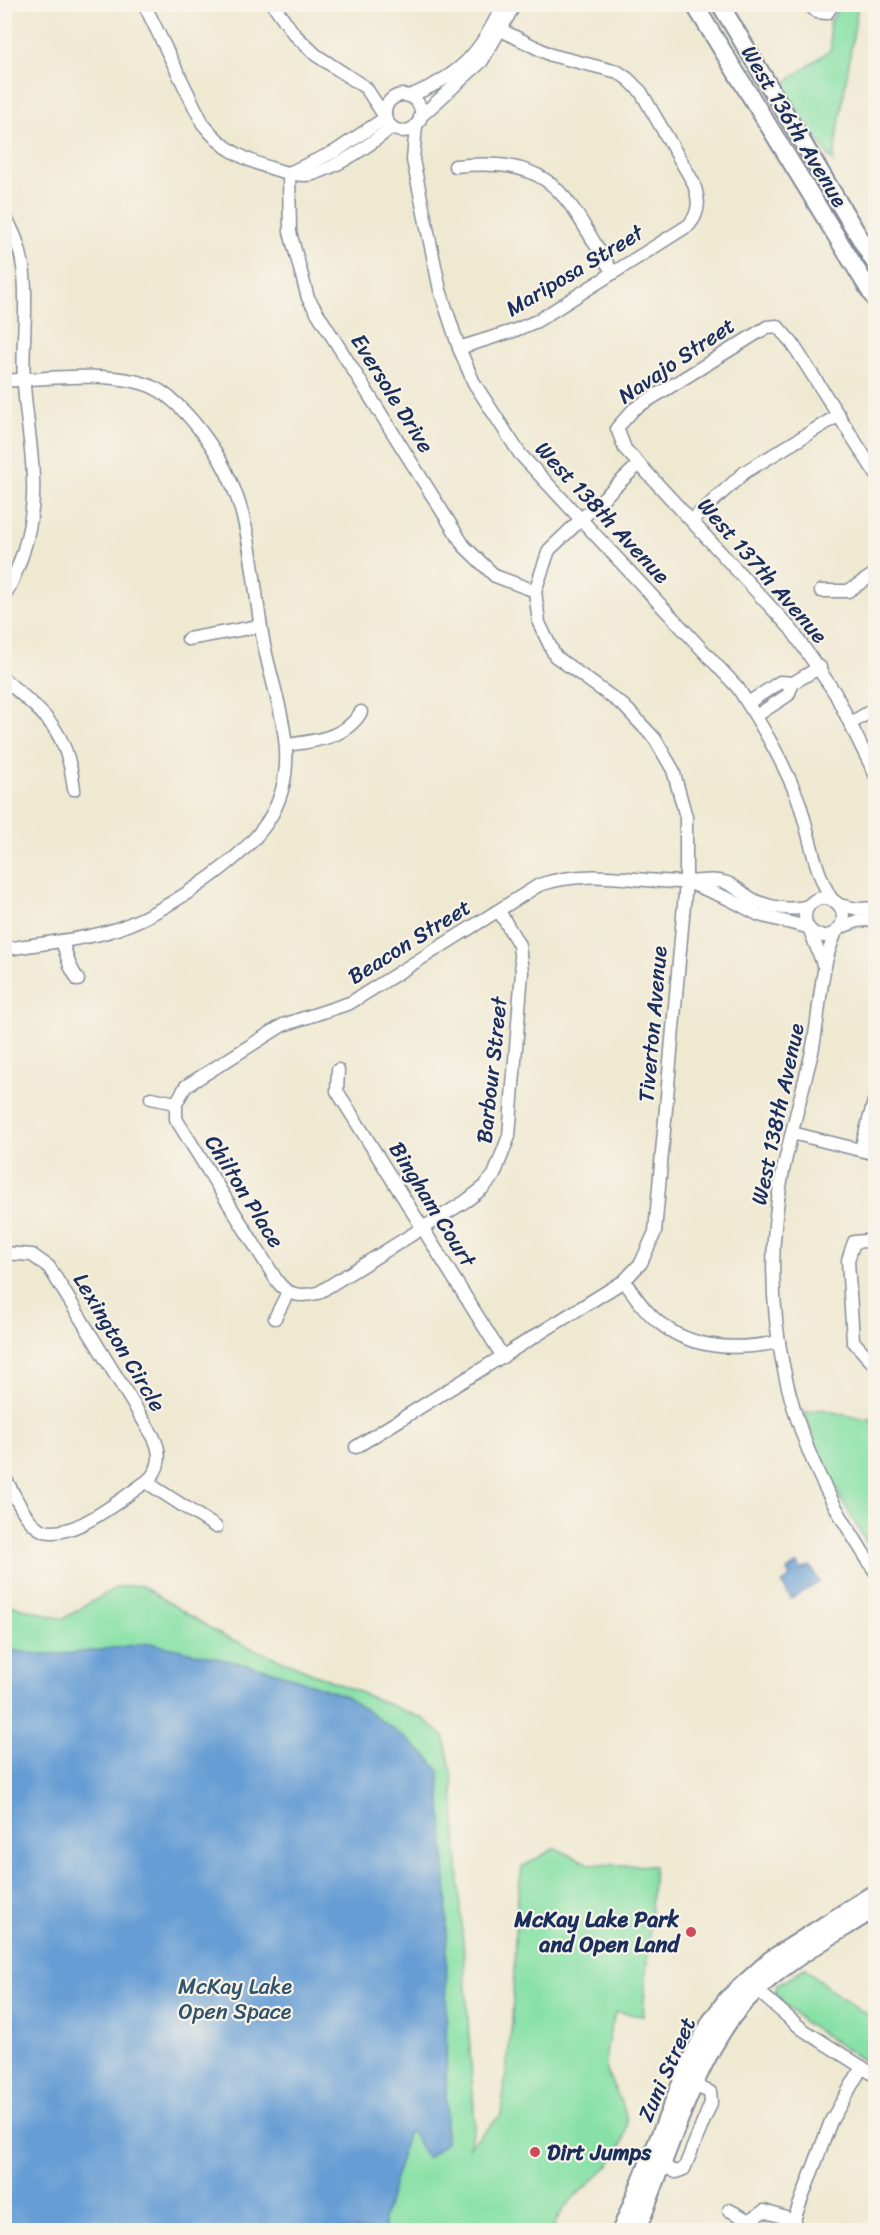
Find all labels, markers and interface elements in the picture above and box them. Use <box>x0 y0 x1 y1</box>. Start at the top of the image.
street label: West 136th Avenue <box>730 37 859 216</box>
street label: Mariposa Street <box>498 213 652 327</box>
street label: Navajo Street <box>609 306 744 414</box>
street label: Eversole Drive <box>340 326 445 461</box>
street label: West 138th Avenue <box>525 431 680 594</box>
street label: West 137th Avenue <box>687 488 838 653</box>
street label: Beacon Street <box>340 888 479 995</box>
street label: Tiverton Avenue <box>626 944 679 1104</box>
street label: Barbour Street <box>464 994 519 1145</box>
street label: West 138th Avenue <box>739 1019 816 1209</box>
street label: Chilton Place <box>194 1127 295 1256</box>
street label: Bingham Court <box>378 1134 487 1276</box>
street label: Lexington Circle <box>62 1265 177 1420</box>
place label: McKay Lake Park and Open Land <box>513 1900 681 1964</box>
marker: McKay Lake Park and Open Land <box>684 1925 698 1939</box>
park label: McKay Lake Open Space <box>178 1967 292 2031</box>
street label: Zuni Street <box>626 2010 707 2128</box>
place label: Dirt Jumps <box>547 2133 652 2172</box>
marker: Dirt Jumps <box>528 2145 542 2159</box>

